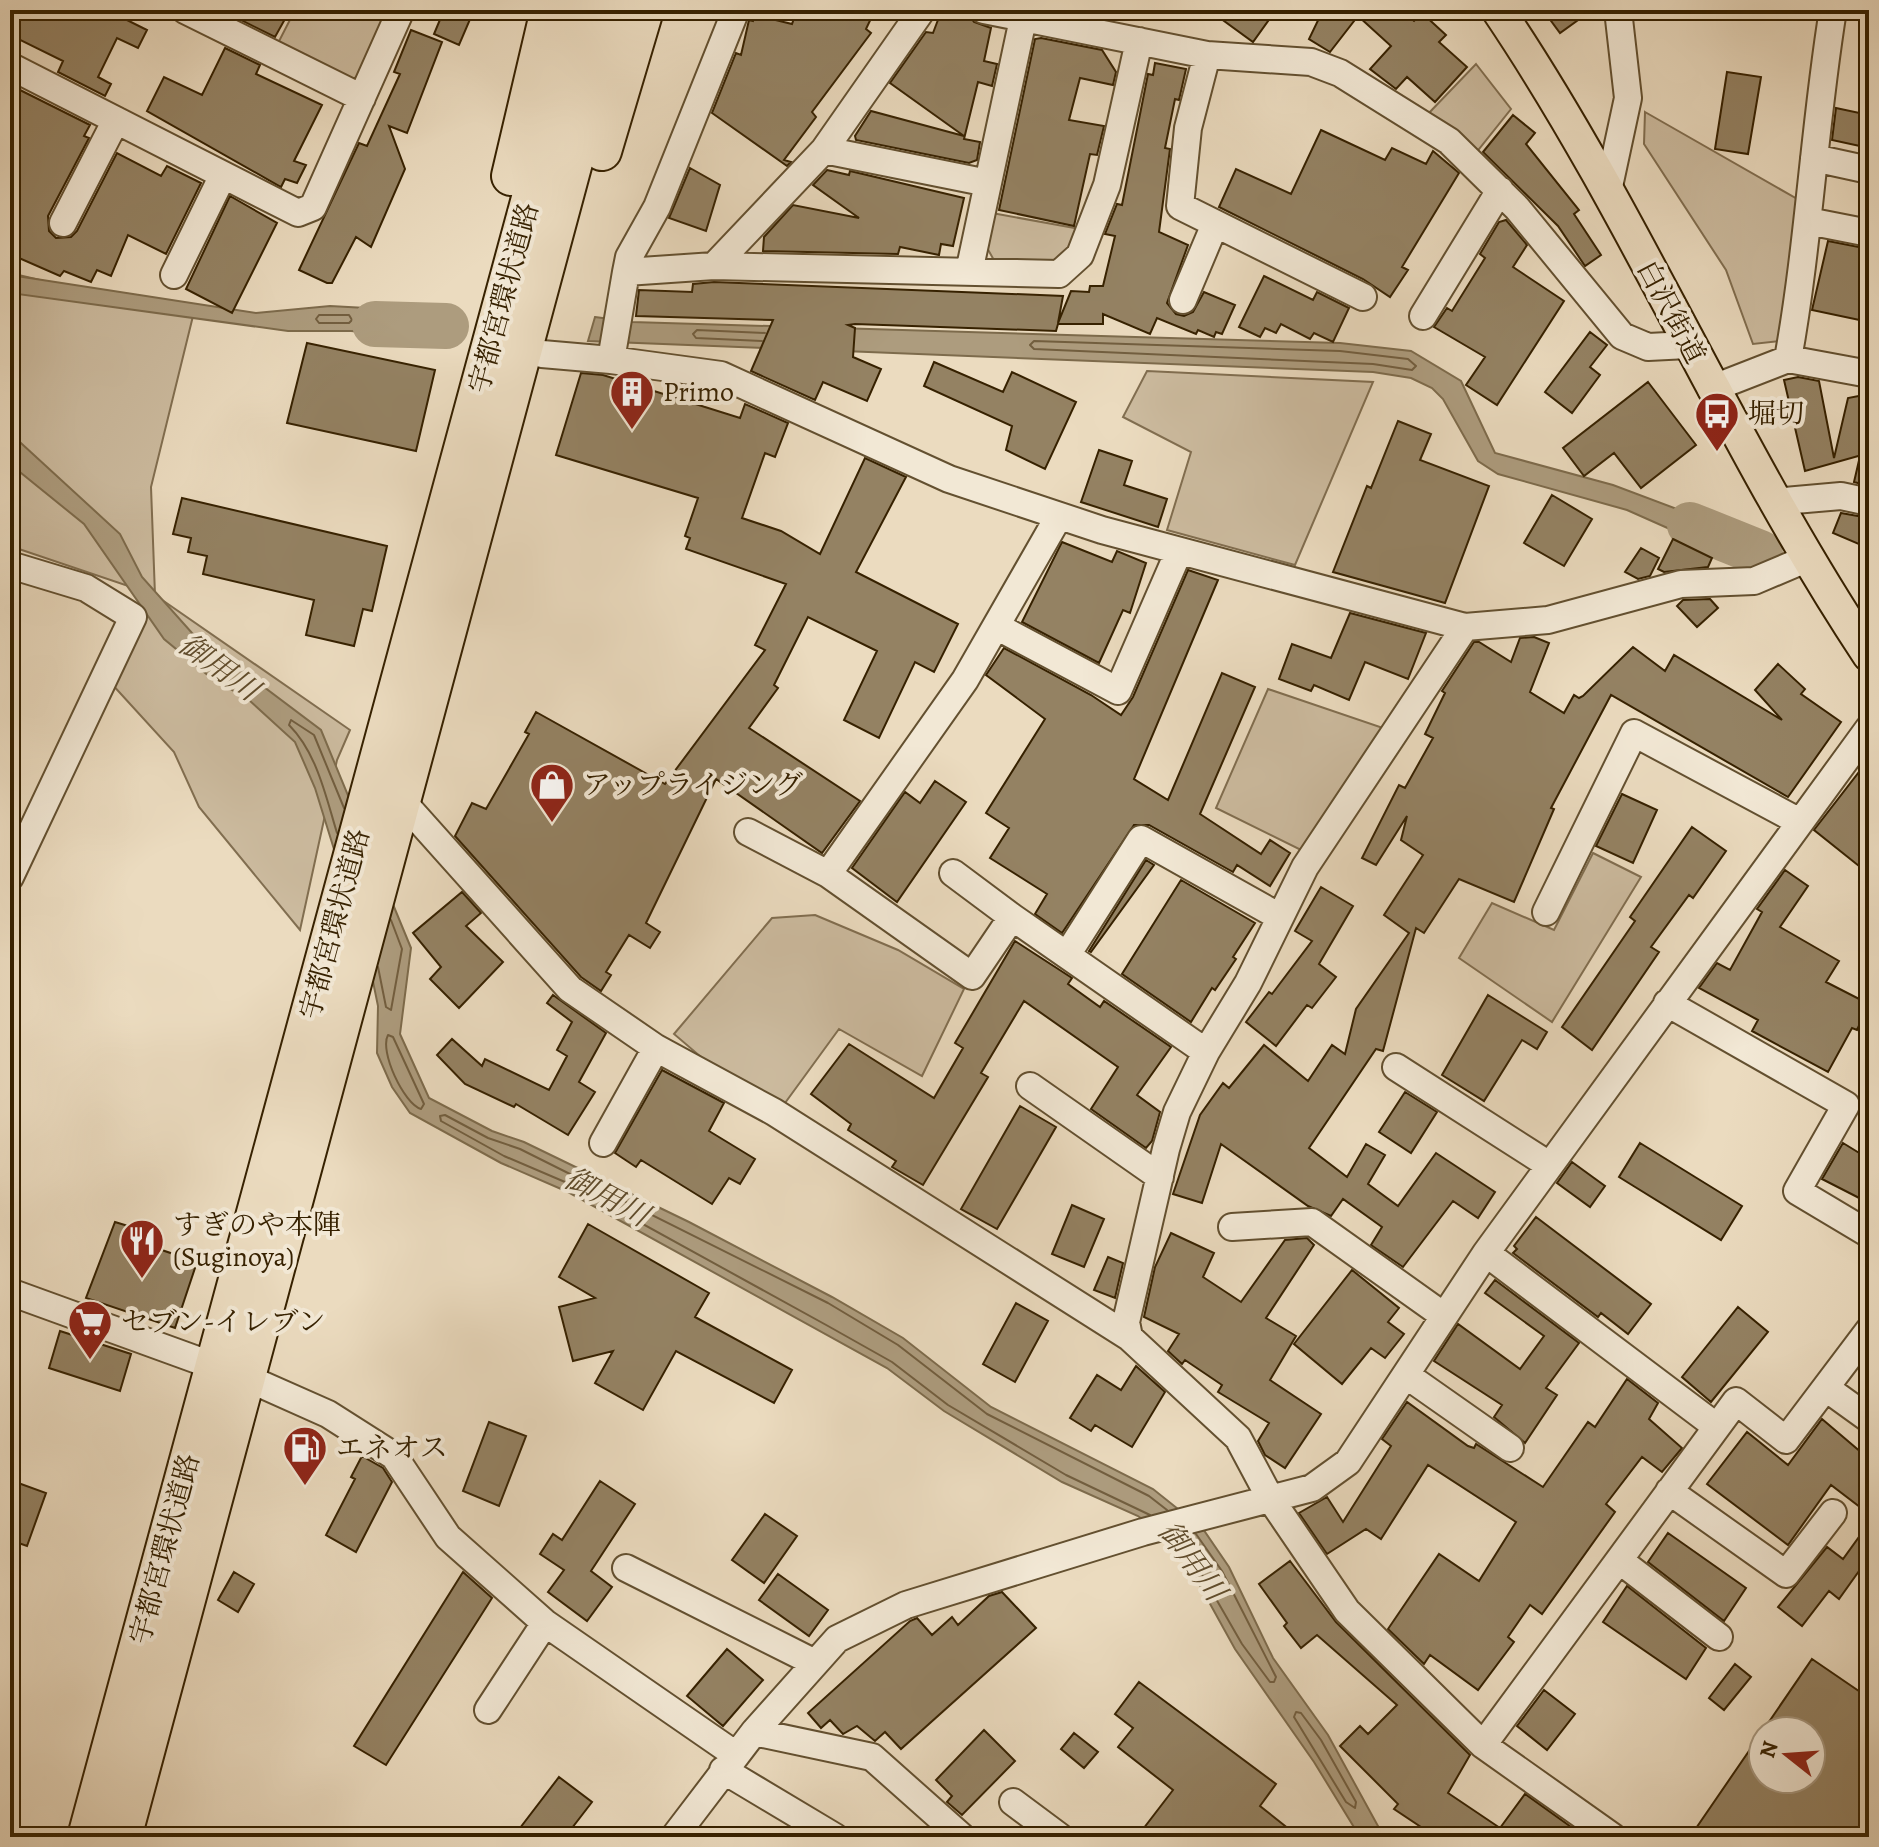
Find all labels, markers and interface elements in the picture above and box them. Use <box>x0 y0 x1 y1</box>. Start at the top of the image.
street label: 宇都宮環状道路 <box>460 198 548 398</box>
street label: 白沢街道 <box>1628 254 1714 370</box>
building icon: Primo <box>608 368 656 431</box>
place label: Primo <box>663 373 734 411</box>
bus stop icon: 堀切 <box>1693 390 1741 453</box>
place label: 堀切 <box>1748 395 1804 433</box>
water label: 御用川 <box>171 624 270 711</box>
shop icon: アップライジング <box>528 761 576 824</box>
place label: アップライジング <box>583 766 803 804</box>
street label: 宇都宮環状道路 <box>291 824 379 1024</box>
water label: 御用川 <box>558 1158 659 1237</box>
place label: すぎのや本陣 (Suginoya) <box>173 1206 341 1276</box>
restaurant icon: すぎのや本陣 (Suginoya) <box>118 1217 166 1280</box>
supermarket icon: セブン-イレブン <box>66 1298 114 1361</box>
place label: セブン-イレブン <box>121 1303 325 1341</box>
fuel station icon: エネオス <box>281 1424 329 1487</box>
place label: エネオス <box>336 1429 448 1467</box>
street label: 宇都宮環状道路 <box>121 1449 209 1649</box>
water label: 御用川 <box>1149 1513 1237 1611</box>
north arrow <box>1747 1715 1827 1795</box>
text: N <box>1752 1737 1786 1761</box>

